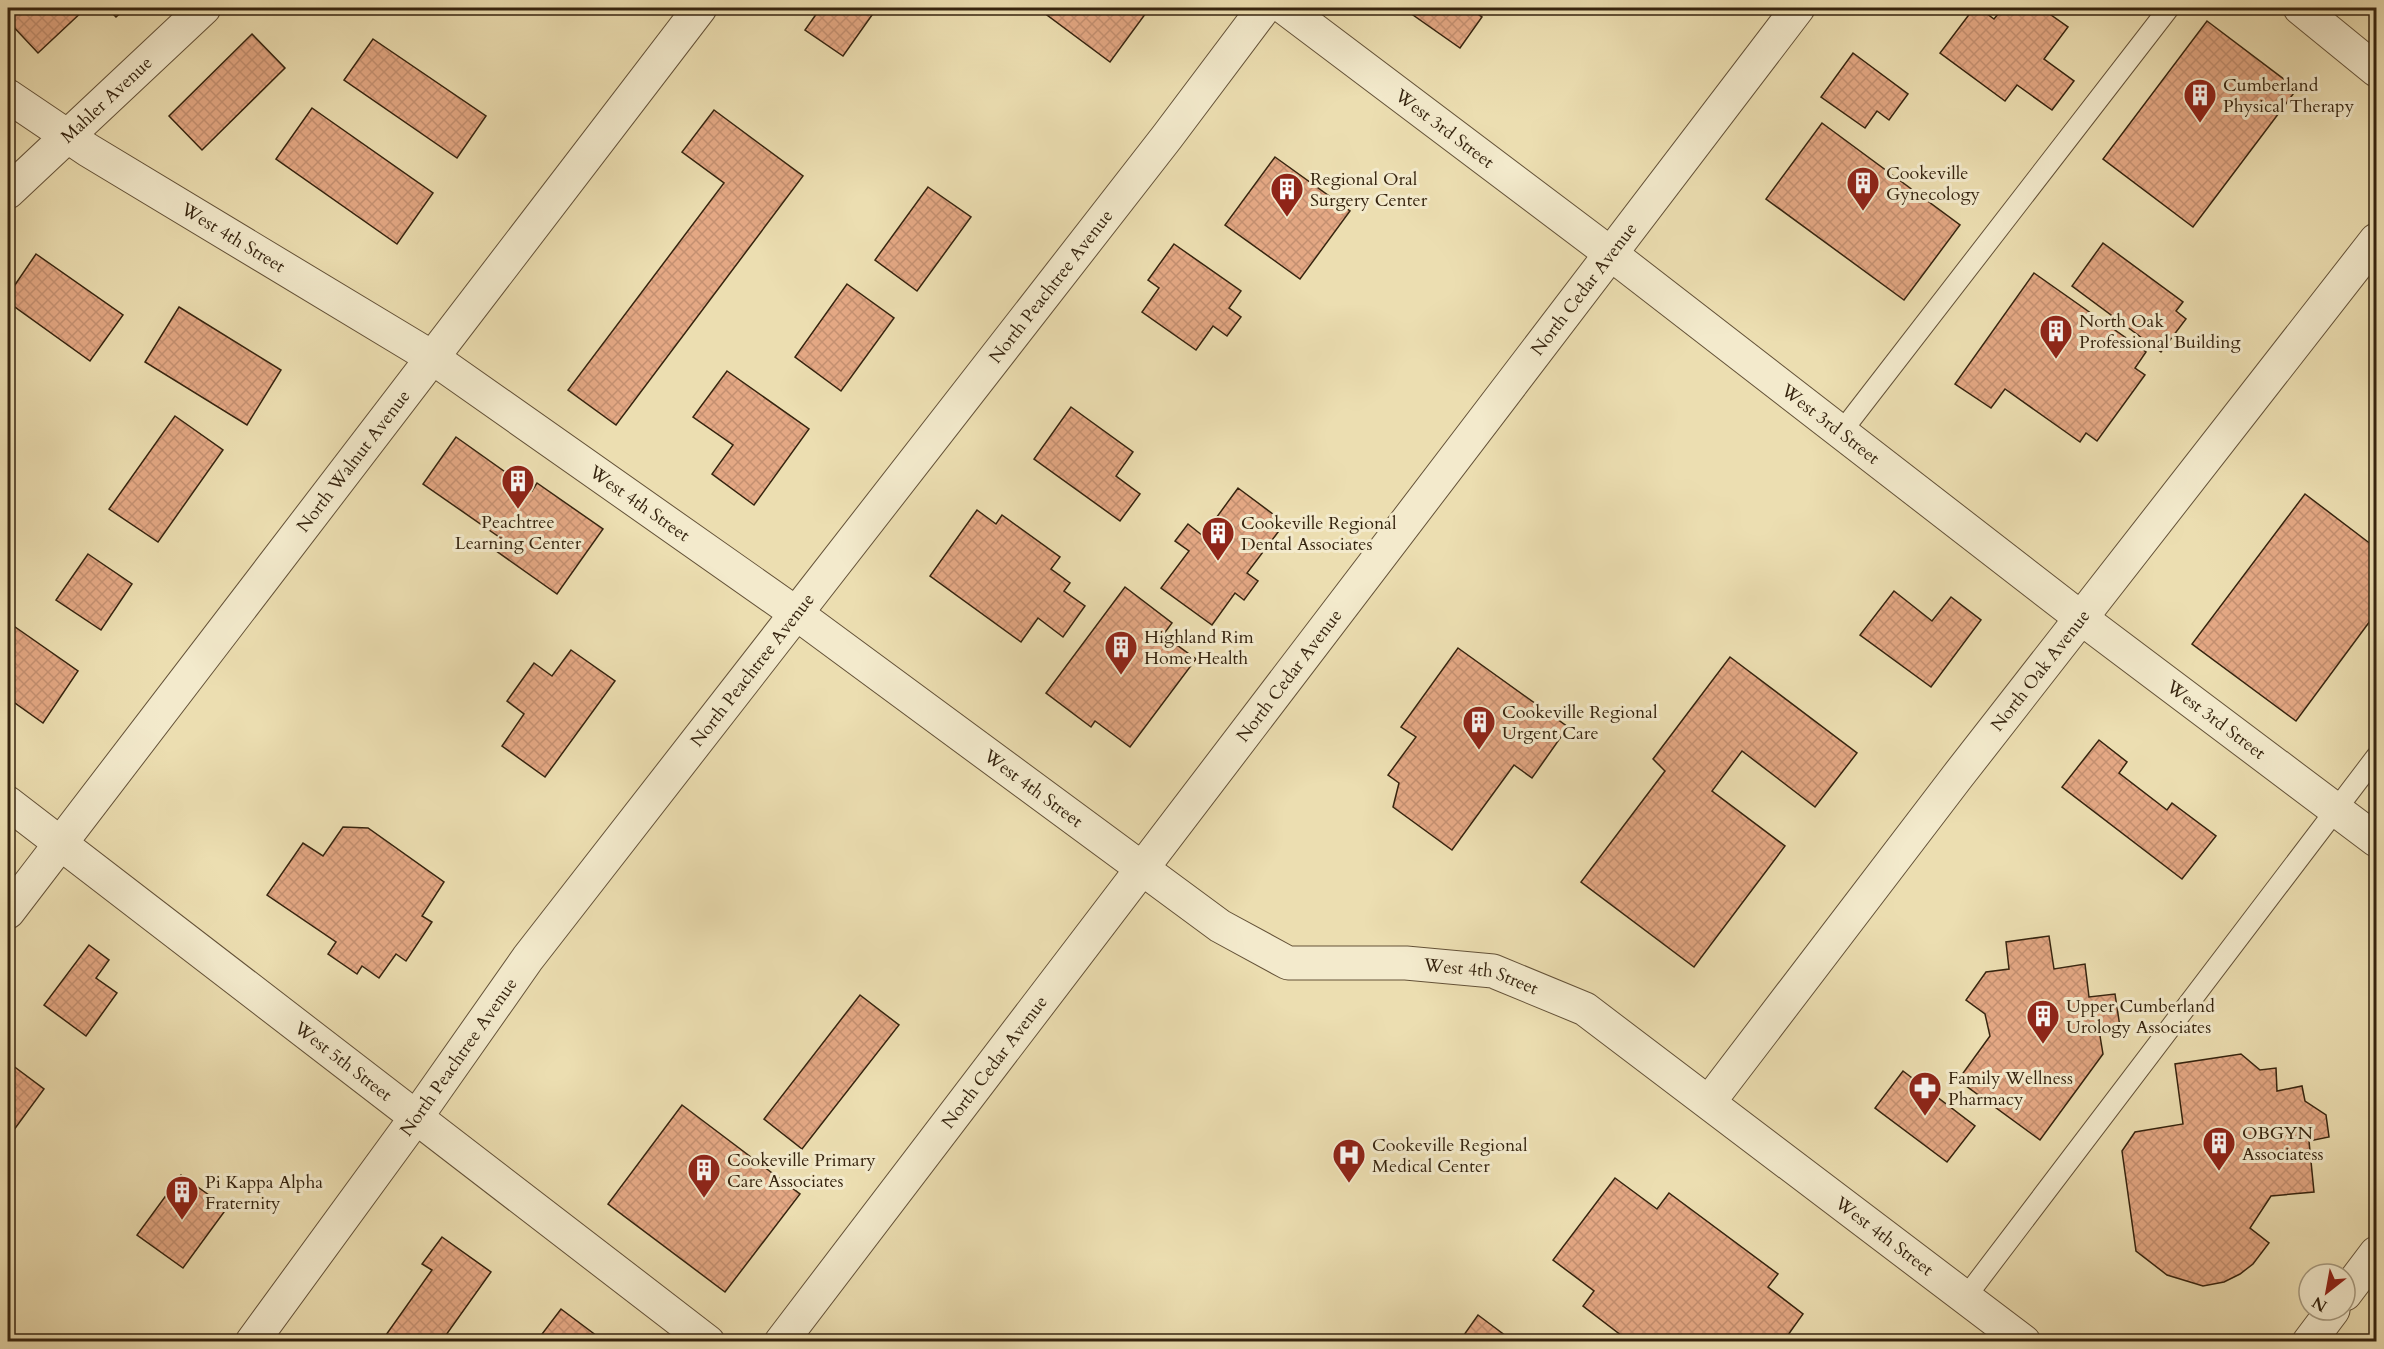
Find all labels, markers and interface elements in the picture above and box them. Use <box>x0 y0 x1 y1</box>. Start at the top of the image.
street label: Mahler Avenue <box>55 50 158 149</box>
place label: Cumberland Physical Therapy <box>2223 73 2355 119</box>
building icon: Cumberland Physical Therapy <box>2182 77 2218 124</box>
street label: West 3rd Street <box>1389 82 1500 174</box>
place label: Cookeville Gynecology <box>1886 161 1980 207</box>
building icon: Cookeville Gynecology <box>1845 165 1881 212</box>
place label: Regional Oral Surgery Center <box>1310 167 1428 213</box>
building icon: Regional Oral Surgery Center <box>1269 171 1305 218</box>
street label: West 4th Street <box>175 196 290 279</box>
street label: North Peachtree Avenue <box>983 204 1119 369</box>
street label: North Cedar Avenue <box>1525 217 1643 361</box>
place label: North Oak Professional Building <box>2079 309 2241 355</box>
building icon: North Oak Professional Building <box>2038 313 2074 360</box>
street label: West 3rd Street <box>1775 377 1885 470</box>
street label: North Walnut Avenue <box>291 385 416 537</box>
street label: West 4th Street <box>584 459 695 548</box>
building icon: Peachtree Learning Center <box>500 463 536 510</box>
place label: Peachtree Learning Center <box>455 510 582 556</box>
place label: Cookeville Regional Dental Associates <box>1241 511 1397 557</box>
building icon: Cookeville Regional Dental Associates <box>1200 515 1236 562</box>
street label: North Peachtree Avenue <box>684 588 820 752</box>
street label: North Cedar Avenue <box>1230 604 1348 747</box>
street label: North Oak Avenue <box>1985 604 2096 737</box>
place label: Highland Rim Home Health <box>1144 625 1255 671</box>
building icon: Highland Rim Home Health <box>1103 629 1139 676</box>
street label: West 3rd Street <box>2161 674 2271 765</box>
place label: Cookeville Regional Urgent Care <box>1502 700 1658 746</box>
building icon: Cookeville Regional Urgent Care <box>1461 704 1497 751</box>
street label: West 4th Street <box>978 743 1088 833</box>
street label: West 4th Street <box>1422 952 1542 1001</box>
street label: North Peachtree Avenue <box>394 973 523 1141</box>
street label: North Cedar Avenue <box>936 990 1053 1134</box>
place label: Upper Cumberland Urology Associates <box>2066 994 2215 1040</box>
building icon: Upper Cumberland Urology Associates <box>2025 998 2061 1045</box>
street label: West 5th Street <box>288 1015 398 1107</box>
place label: Family Wellness Pharmacy <box>1948 1066 2073 1112</box>
pharmacy icon: Family Wellness Pharmacy <box>1907 1070 1943 1117</box>
place label: OBGYN Associatess <box>2242 1121 2324 1167</box>
building icon: OBGYN Associatess <box>2201 1125 2237 1172</box>
place label: Cookeville Regional Medical Center <box>1372 1133 1528 1179</box>
hospital icon: Cookeville Regional Medical Center <box>1331 1137 1367 1184</box>
place label: Cookeville Primary Care Associates <box>727 1148 876 1194</box>
building icon: Cookeville Primary Care Associates <box>686 1152 722 1199</box>
place label: Pi Kappa Alpha Fraternity <box>205 1170 323 1216</box>
building icon: Pi Kappa Alpha Fraternity <box>164 1174 200 1221</box>
street label: West 4th Street <box>1829 1190 1939 1282</box>
north arrow <box>2297 1262 2357 1322</box>
text: N <box>2308 1291 2331 1317</box>

